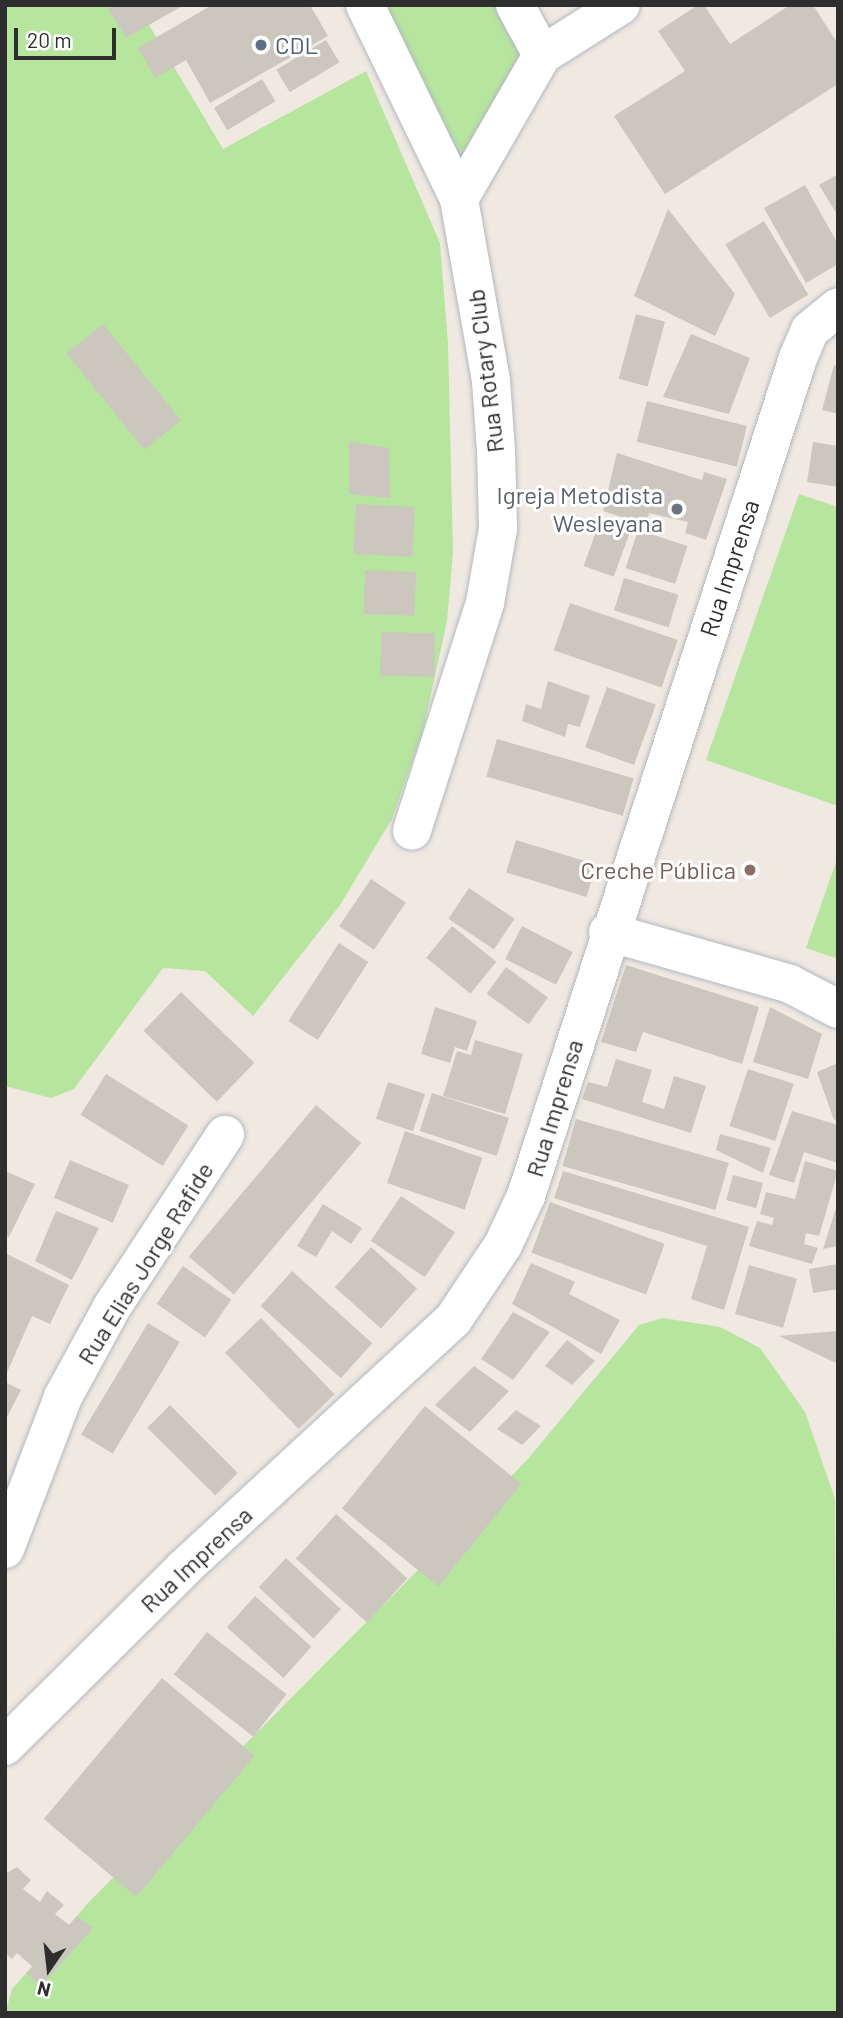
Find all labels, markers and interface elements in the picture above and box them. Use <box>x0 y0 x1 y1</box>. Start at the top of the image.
scale bar <box>18 14 119 58</box>
text: 20 m <box>27 27 72 52</box>
place label: CDL <box>275 31 318 59</box>
marker: CDL <box>253 37 269 53</box>
street label: Rua Rotary Club <box>461 288 509 454</box>
place label: Igreja Metodista Wesleyana <box>497 481 663 537</box>
street label: Rua Imprensa <box>693 496 765 640</box>
marker: Igreja Metodista Wesleyana <box>669 501 685 517</box>
place label: Creche Pública <box>581 856 736 884</box>
marker: Creche Pública <box>742 862 758 878</box>
street label: Rua Imprensa <box>519 1036 589 1180</box>
street label: Rua Elias Jorge Rafide <box>71 1157 219 1369</box>
street label: Rua Imprensa <box>134 1500 258 1618</box>
north arrow <box>14 1934 84 2004</box>
text: N <box>35 1977 53 2003</box>

